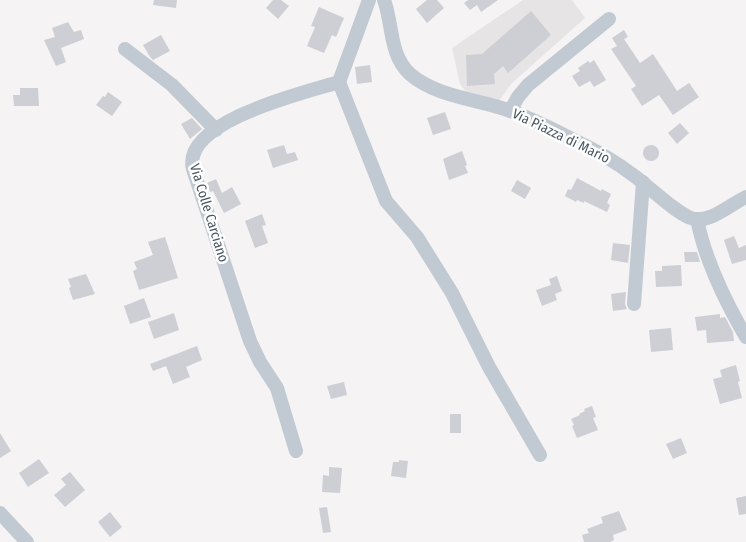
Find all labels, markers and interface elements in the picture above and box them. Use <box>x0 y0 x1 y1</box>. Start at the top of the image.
street label: Via Piazza di Mario <box>509 105 613 167</box>
street label: Via Colle Carciano <box>186 162 232 264</box>

